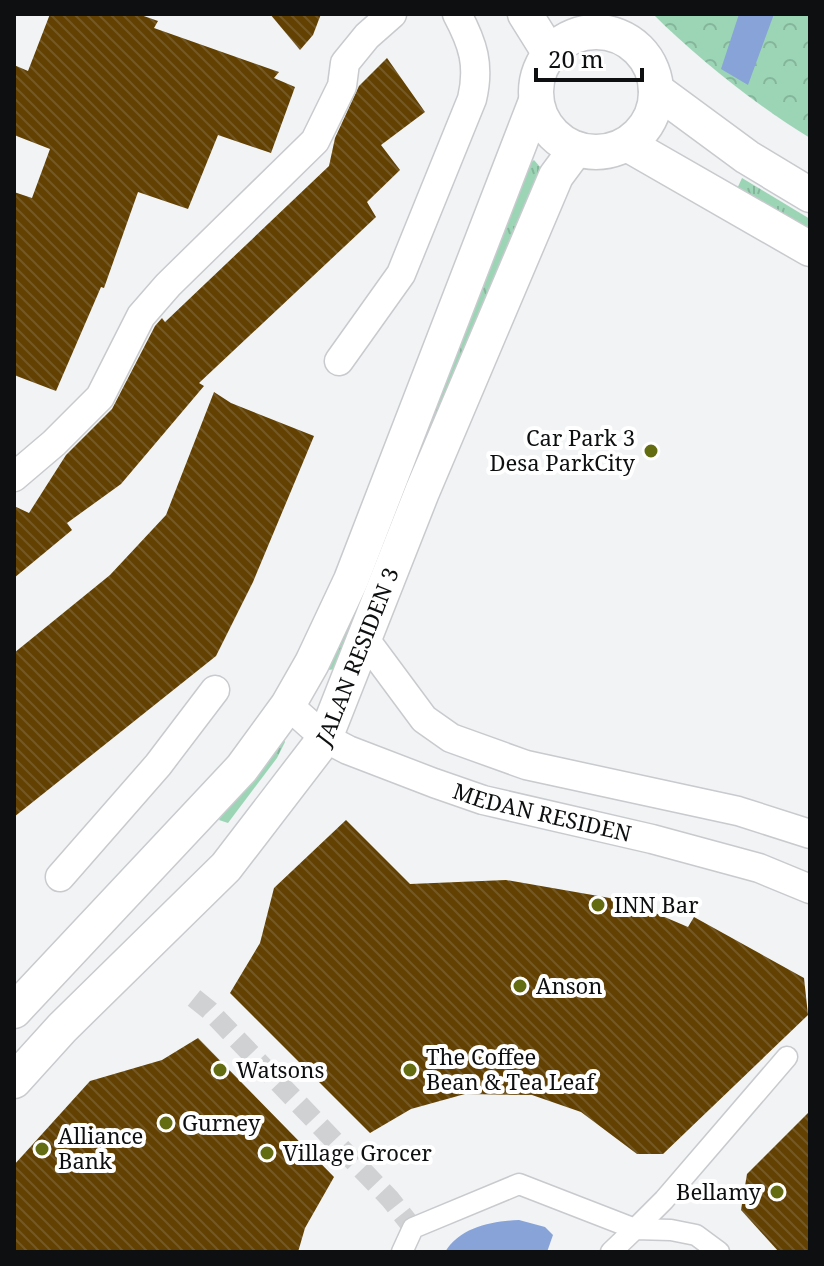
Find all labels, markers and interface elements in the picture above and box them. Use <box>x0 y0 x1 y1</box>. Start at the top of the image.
scale bar <box>536 32 642 82</box>
text: 20 m <box>548 42 604 75</box>
place label: Car Park 3 Desa ParkCity <box>490 422 636 477</box>
marker: Car Park 3 Desa ParkCity <box>642 442 660 460</box>
street label: JALAN RESIDEN 3 <box>308 563 405 752</box>
street label: MEDAN RESIDEN <box>449 775 635 848</box>
place label: INN Bar <box>614 889 699 919</box>
marker: INN Bar <box>589 896 607 914</box>
place label: Anson <box>536 970 603 1000</box>
marker: Anson <box>511 977 529 995</box>
place label: The Coffee Bean & Tea Leaf <box>426 1041 597 1096</box>
place label: Watsons <box>236 1054 324 1084</box>
marker: Watsons <box>211 1061 229 1079</box>
marker: The Coffee Bean & Tea Leaf <box>401 1061 419 1079</box>
place label: Gurney <box>182 1107 261 1137</box>
marker: Gurney <box>157 1114 175 1132</box>
place label: Alliance Bank <box>58 1120 143 1175</box>
place label: Village Grocer <box>283 1137 433 1167</box>
marker: Alliance Bank <box>33 1140 51 1158</box>
marker: Village Grocer <box>258 1144 276 1162</box>
place label: Bellamy <box>676 1176 762 1206</box>
marker: Bellamy <box>768 1183 786 1201</box>

